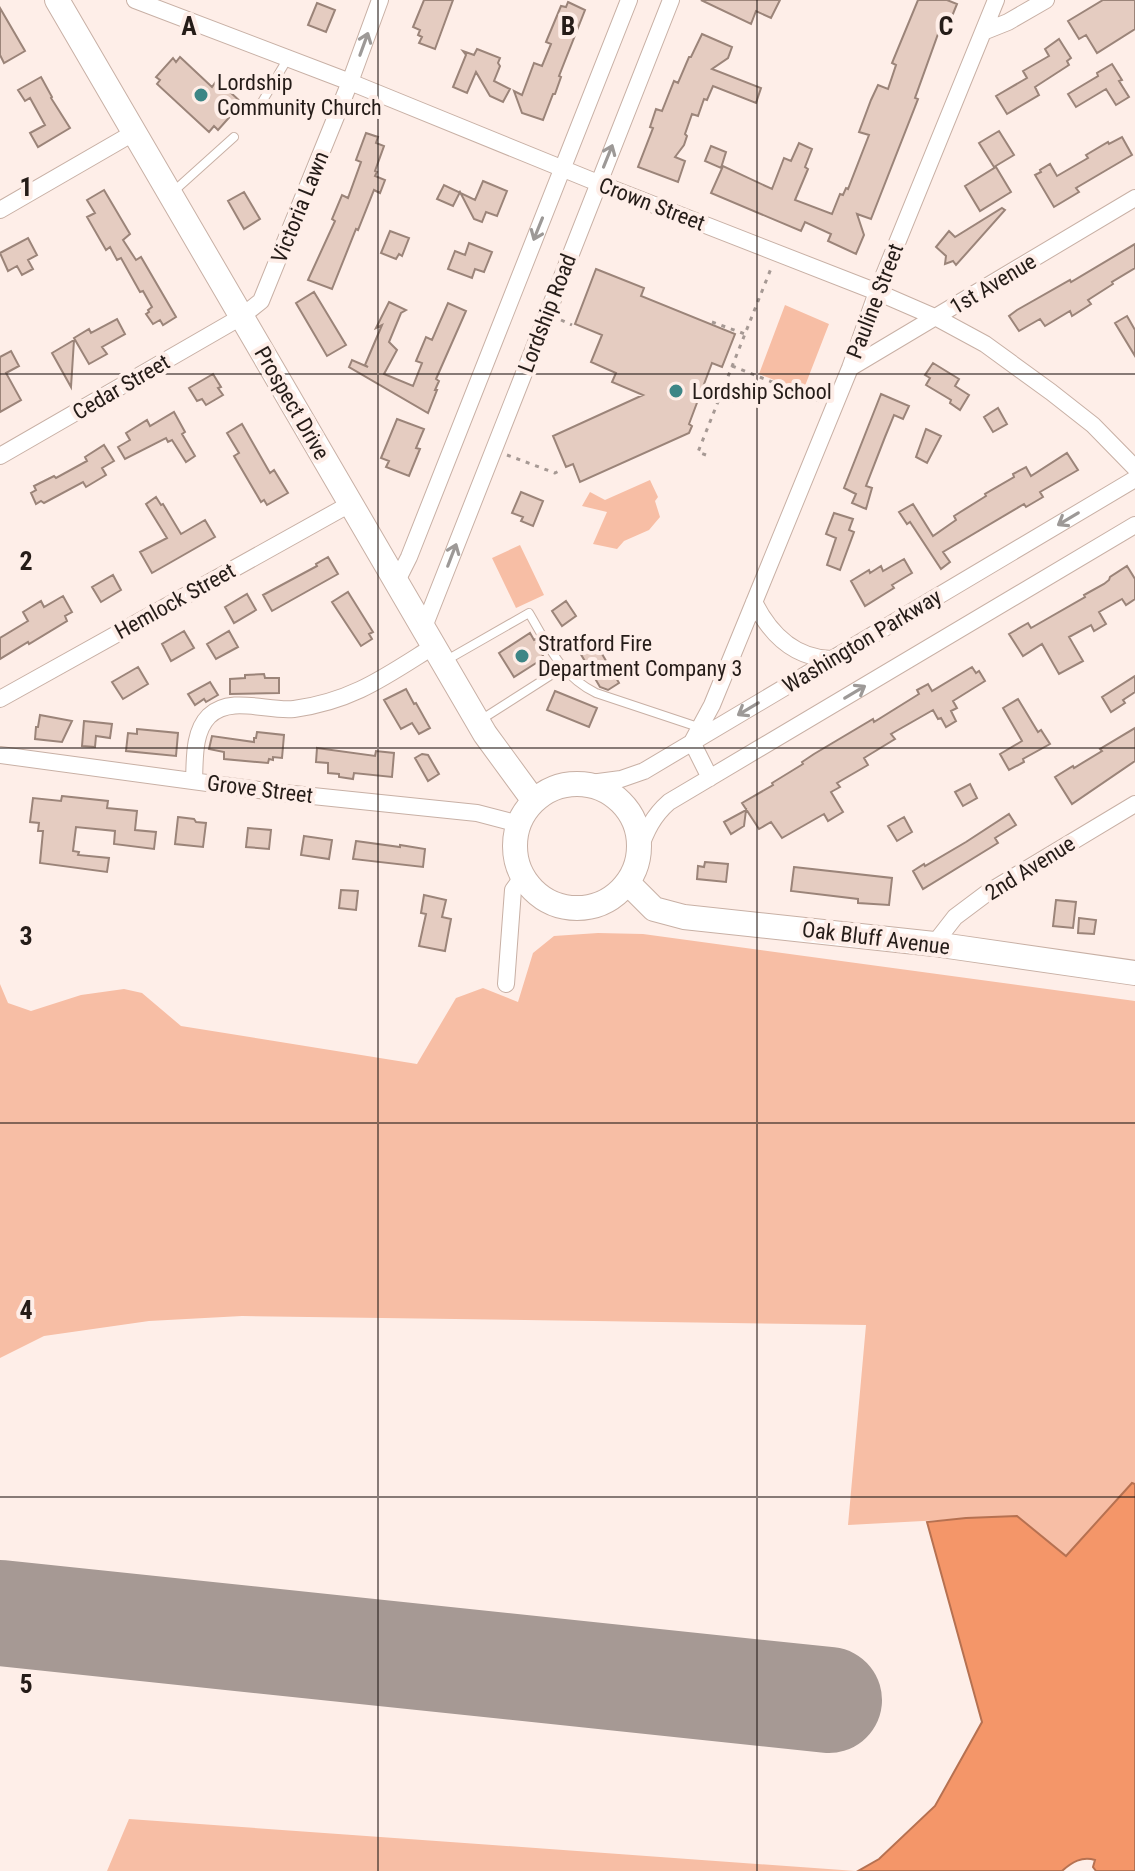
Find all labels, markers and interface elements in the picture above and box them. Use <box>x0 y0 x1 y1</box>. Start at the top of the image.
text: A <box>181 11 197 41</box>
text: B <box>561 11 575 41</box>
text: C <box>939 11 954 41</box>
one-way arrow <box>358 32 372 57</box>
place label: Lordship Community Church <box>217 70 382 120</box>
marker: Lordship Community Church <box>192 86 210 104</box>
one-way arrow <box>602 144 617 169</box>
street label: Victoria Lawn <box>266 148 334 266</box>
text: 1 <box>19 172 33 202</box>
street label: Crown Street <box>595 172 709 236</box>
one-way arrow <box>530 216 544 241</box>
street label: Pauline Street <box>842 240 908 362</box>
street label: 1st Avenue <box>946 249 1040 319</box>
street label: Lordship Road <box>513 250 581 376</box>
street label: Prospect Drive <box>250 342 334 464</box>
street label: Cedar Street <box>68 349 174 425</box>
place label: Lordship School <box>692 379 832 404</box>
marker: Lordship School <box>667 382 685 400</box>
one-way arrow <box>1057 511 1080 527</box>
one-way arrow <box>446 543 460 568</box>
text: 2 <box>19 546 33 576</box>
street label: Hemlock Street <box>111 558 239 644</box>
street label: Washington Parkway <box>778 584 946 698</box>
place label: Stratford Fire Department Company 3 <box>538 631 742 681</box>
marker: Stratford Fire Department Company 3 <box>513 647 531 665</box>
one-way arrow <box>843 684 866 700</box>
one-way arrow <box>737 701 760 717</box>
street label: Grove Street <box>206 770 314 808</box>
street label: 2nd Avenue <box>981 831 1079 905</box>
street label: Oak Bluff Avenue <box>801 917 951 959</box>
text: 3 <box>19 921 33 951</box>
text: 4 <box>19 1295 33 1325</box>
text: 5 <box>19 1669 33 1699</box>

